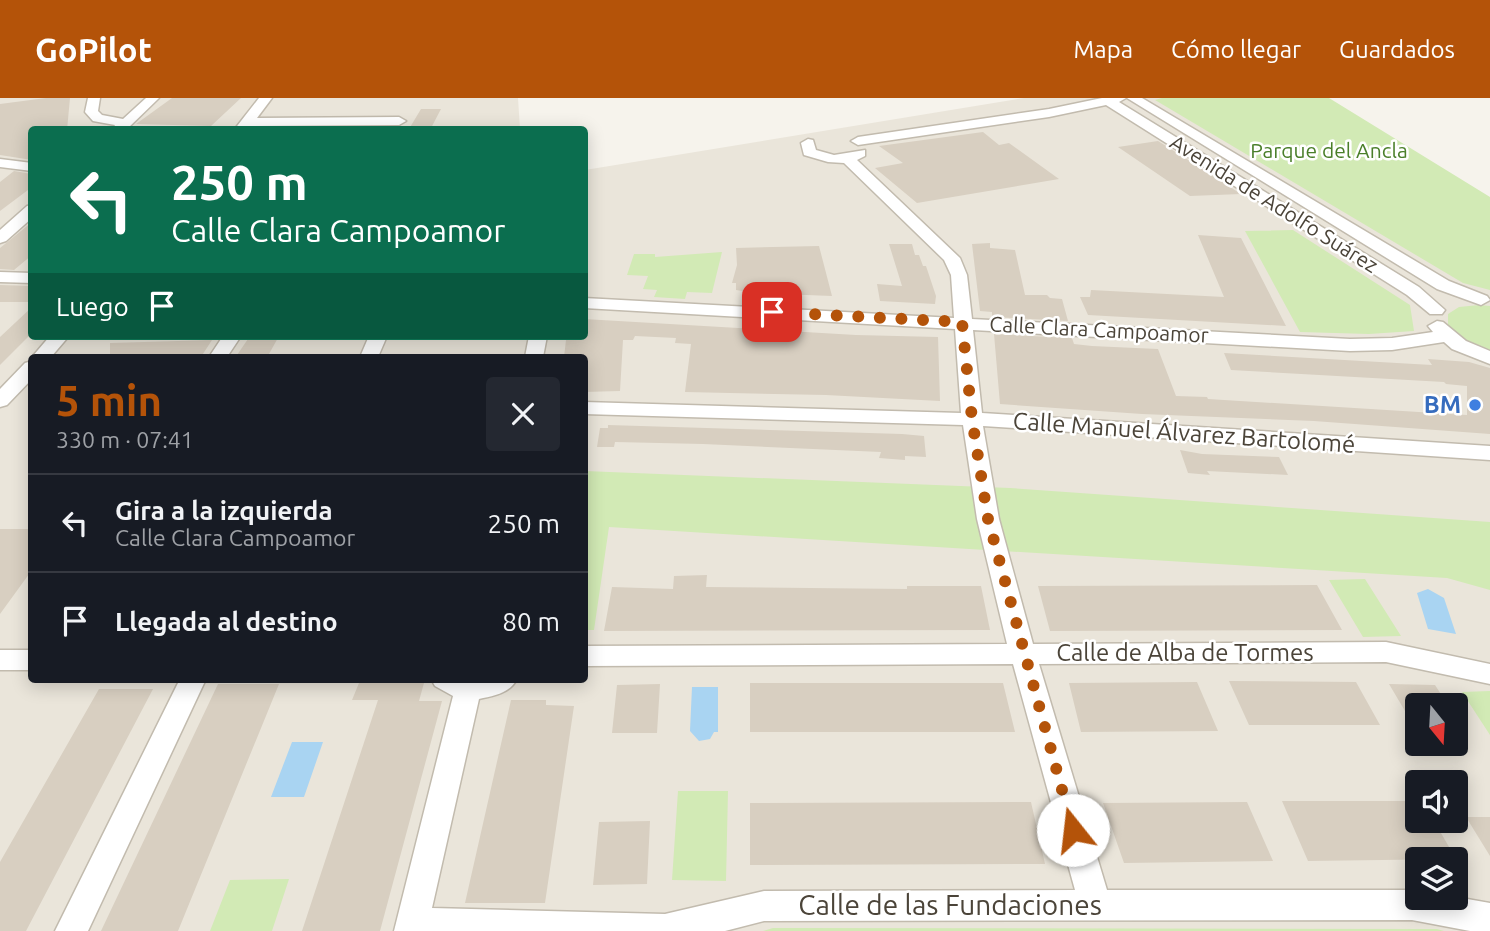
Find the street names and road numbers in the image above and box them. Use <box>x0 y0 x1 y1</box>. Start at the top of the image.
street label: Avenida de Adolfo Suárez <box>1166 129 1383 277</box>
street label: Calle Clara Campoamor <box>989 311 1209 347</box>
street label: Calle Manuel Álvarez Bartolomé <box>1012 406 1356 458</box>
street label: Calle de Alba de Tormes <box>1056 639 1314 666</box>
street label: Calle de las Fundaciones <box>798 889 1102 920</box>

